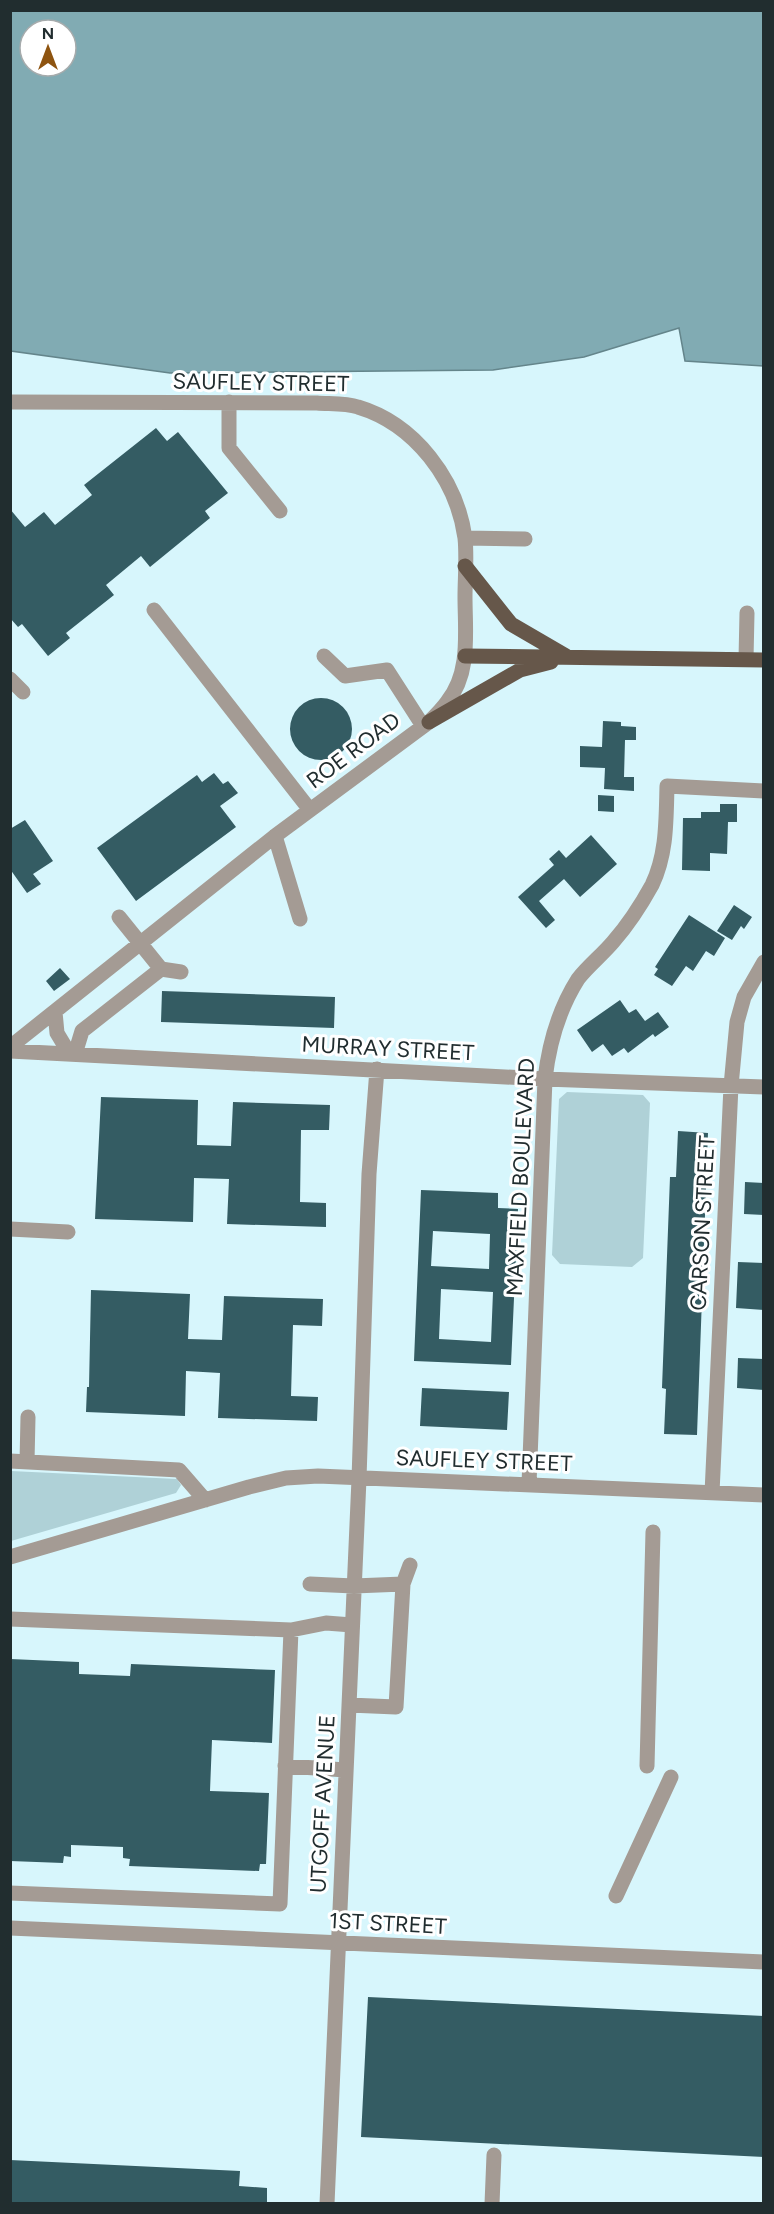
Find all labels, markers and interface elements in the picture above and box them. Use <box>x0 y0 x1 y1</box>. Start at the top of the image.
north arrow <box>18 18 78 78</box>
text: N <box>42 24 54 43</box>
street label: SAUFLEY STREET <box>172 367 350 398</box>
street label: ROE ROAD <box>301 706 405 794</box>
street label: MURRAY STREET <box>301 1030 475 1067</box>
street label: MAXFIELD BOULEVARD <box>501 1057 540 1297</box>
street label: CARSON STREET <box>684 1135 721 1311</box>
street label: SAUFLEY STREET <box>395 1444 573 1477</box>
street label: UTGOFF AVENUE <box>304 1714 341 1894</box>
street label: 1ST STREET <box>328 1907 447 1940</box>

